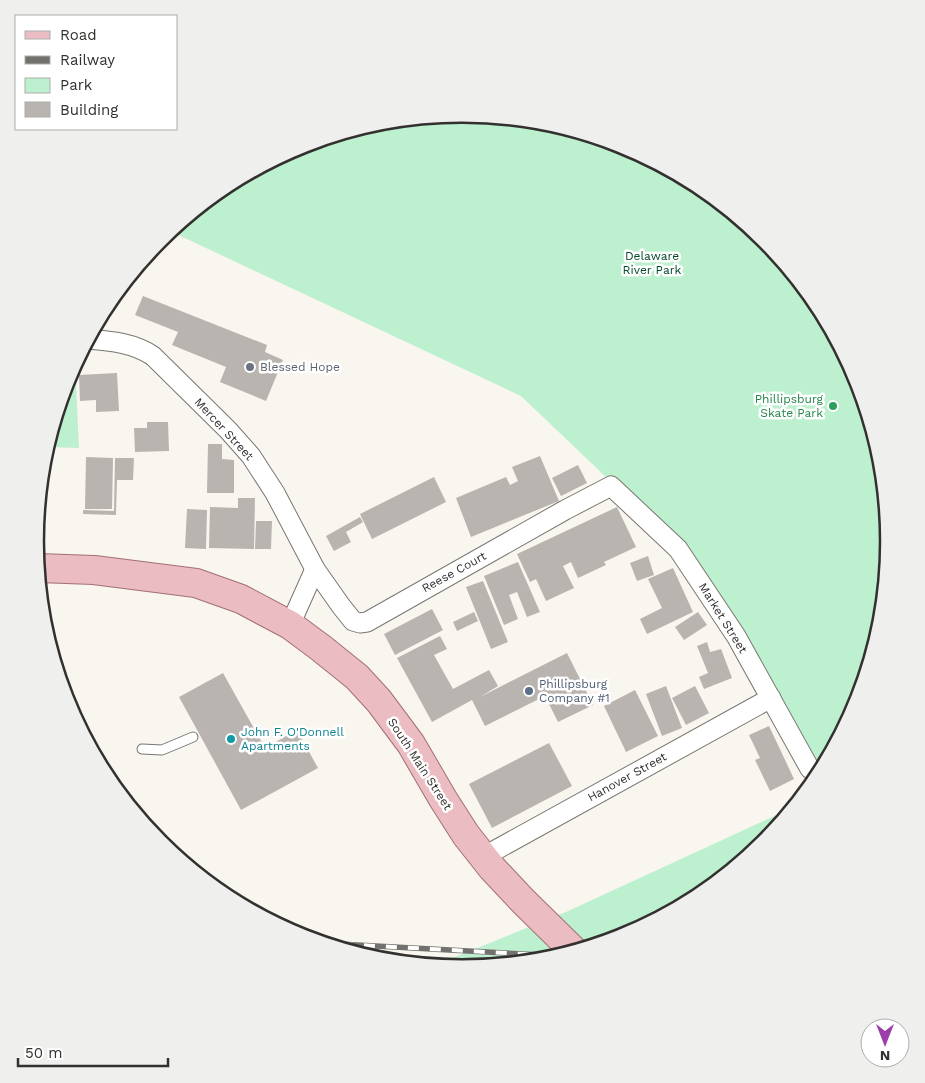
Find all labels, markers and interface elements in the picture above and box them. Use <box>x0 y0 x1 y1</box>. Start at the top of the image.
legend <box>15 15 178 130</box>
text: Road <box>60 26 97 44</box>
text: Railway <box>60 51 115 69</box>
text: Park <box>60 76 93 94</box>
text: Building <box>60 101 118 119</box>
park label: Delaware River Park <box>623 249 682 277</box>
place label: Blessed Hope <box>260 360 340 374</box>
marker: Blessed Hope <box>244 361 256 373</box>
place label: Phillipsburg Skate Park <box>755 392 824 420</box>
street label: Mercer Street <box>192 395 256 463</box>
marker: Phillipsburg Skate Park <box>827 400 839 412</box>
street label: Reese Court <box>419 549 489 595</box>
street label: Market Street <box>696 580 750 656</box>
place label: Phillipsburg Company #1 <box>539 677 610 705</box>
marker: Phillipsburg Company #1 <box>523 685 535 697</box>
street label: South Main Street <box>385 715 455 813</box>
place label: John F. O'Donnell Apartments <box>241 725 344 753</box>
marker: John F. O'Donnell Apartments <box>225 733 237 745</box>
street label: Hanover Street <box>585 750 669 804</box>
north arrow <box>860 1018 910 1068</box>
scale bar <box>18 1036 168 1068</box>
text: 50 m <box>25 1044 62 1062</box>
text: N <box>880 1048 890 1064</box>

